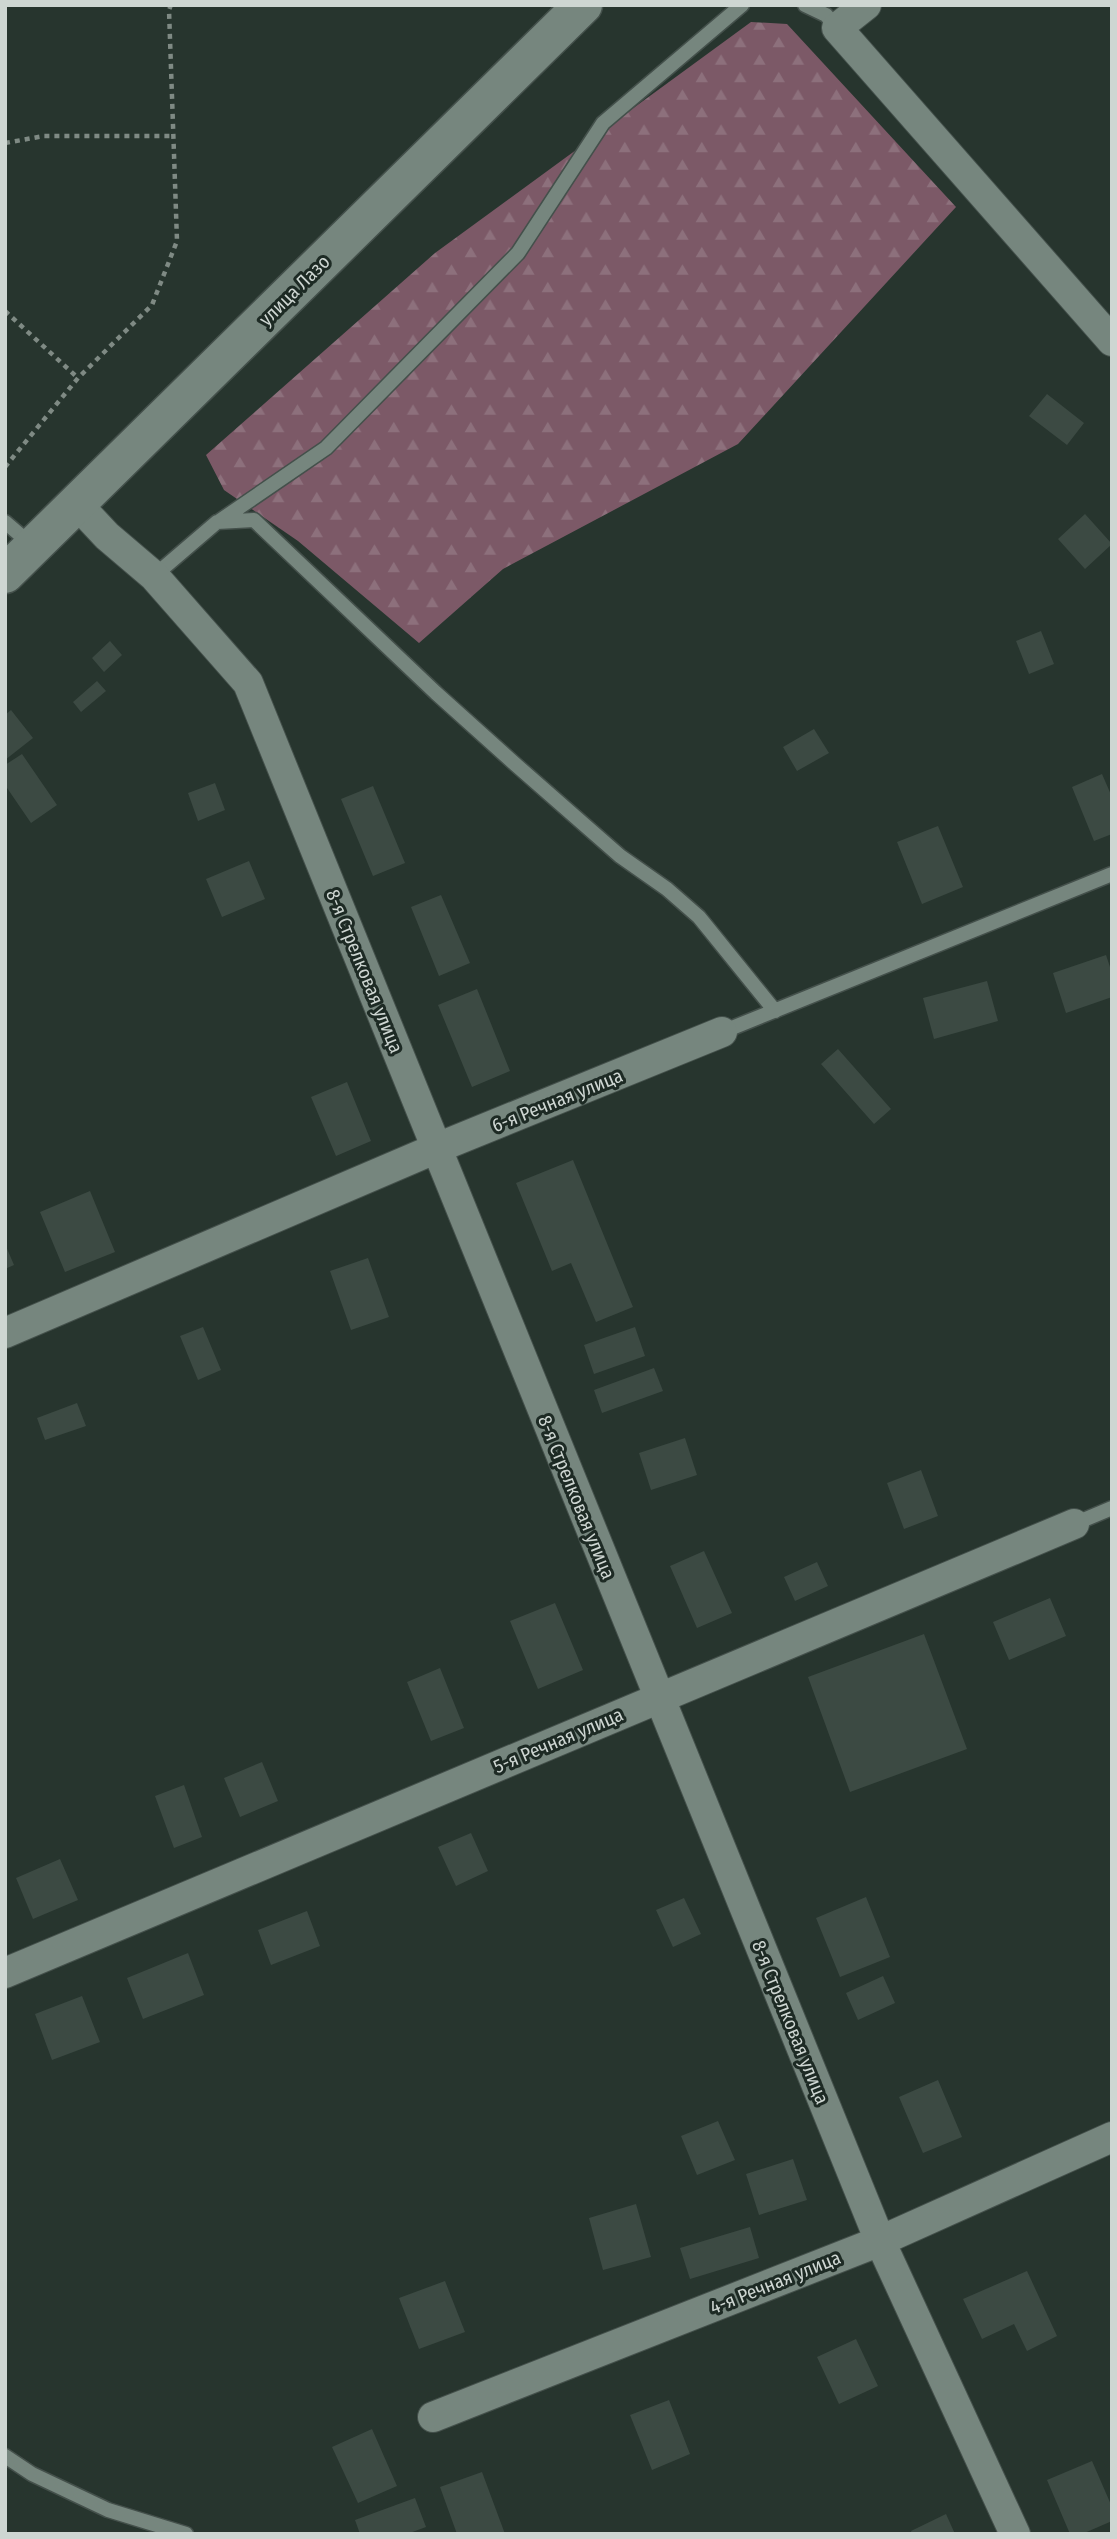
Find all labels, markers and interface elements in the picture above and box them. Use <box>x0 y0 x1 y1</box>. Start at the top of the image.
street label: улица Лазо <box>254 250 335 331</box>
street label: 8-я Стрелковая улица <box>321 886 408 1056</box>
street label: 6-я Речная улица <box>488 1064 626 1137</box>
street label: 8-я Стрелковая улица <box>533 1412 620 1582</box>
street label: 5-я Речная улица <box>490 1703 626 1778</box>
street label: 8-я Стрелковая улица <box>747 1937 834 2107</box>
street label: 4-я Речная улица <box>706 2246 844 2319</box>

